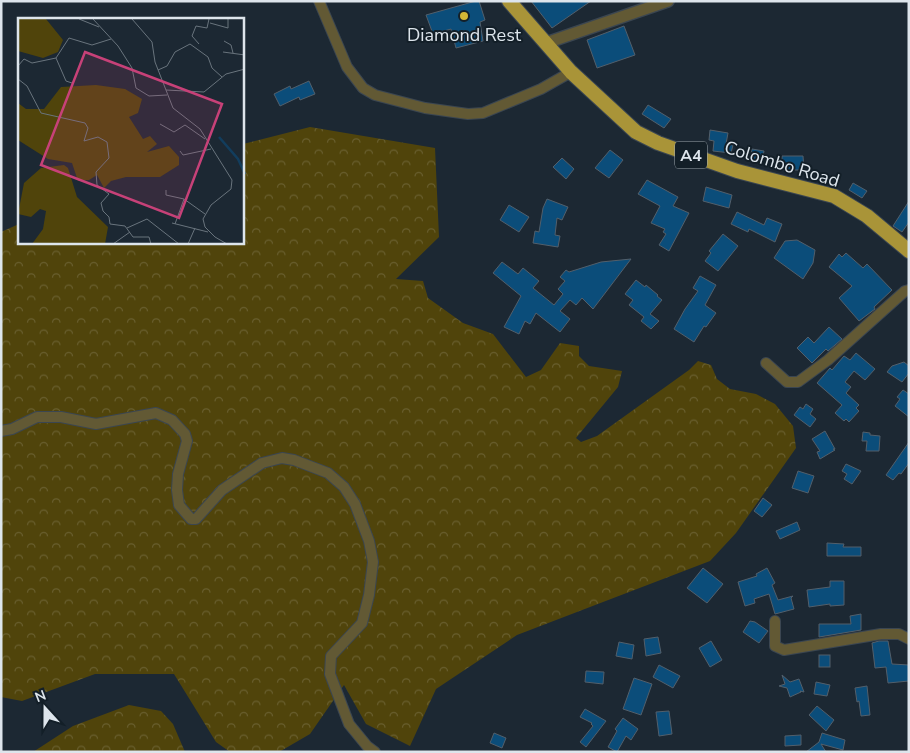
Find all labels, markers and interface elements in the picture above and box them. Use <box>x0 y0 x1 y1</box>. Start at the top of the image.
marker: Diamond Rest <box>458 10 470 22</box>
inset map <box>18 18 244 244</box>
place label: Diamond Rest <box>407 23 522 47</box>
street label: Colombo Road <box>722 135 842 193</box>
road number: A4 <box>675 142 707 168</box>
north arrow <box>20 683 70 733</box>
text: N <box>32 686 49 707</box>

